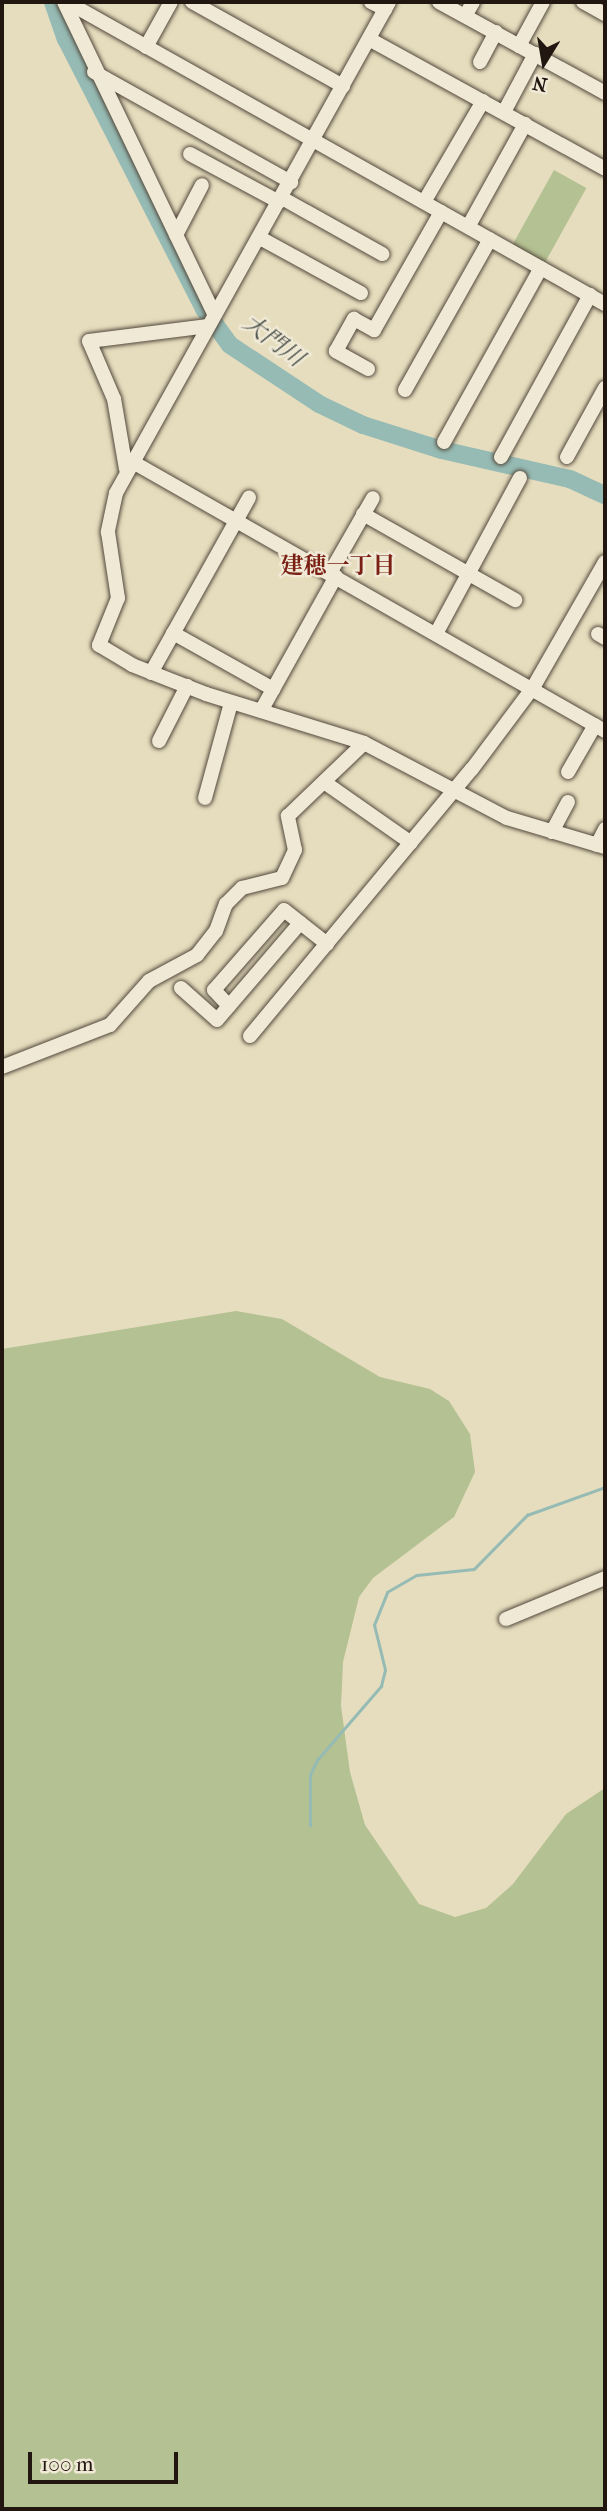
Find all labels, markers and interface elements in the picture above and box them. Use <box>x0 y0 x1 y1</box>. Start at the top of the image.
north arrow <box>509 28 579 98</box>
text: N <box>531 71 549 96</box>
water label: 大門川 <box>237 309 309 373</box>
district label: 建穂一丁目 <box>281 552 395 580</box>
scale bar <box>32 2438 182 2482</box>
text: 100 m <box>41 2452 94 2476</box>

